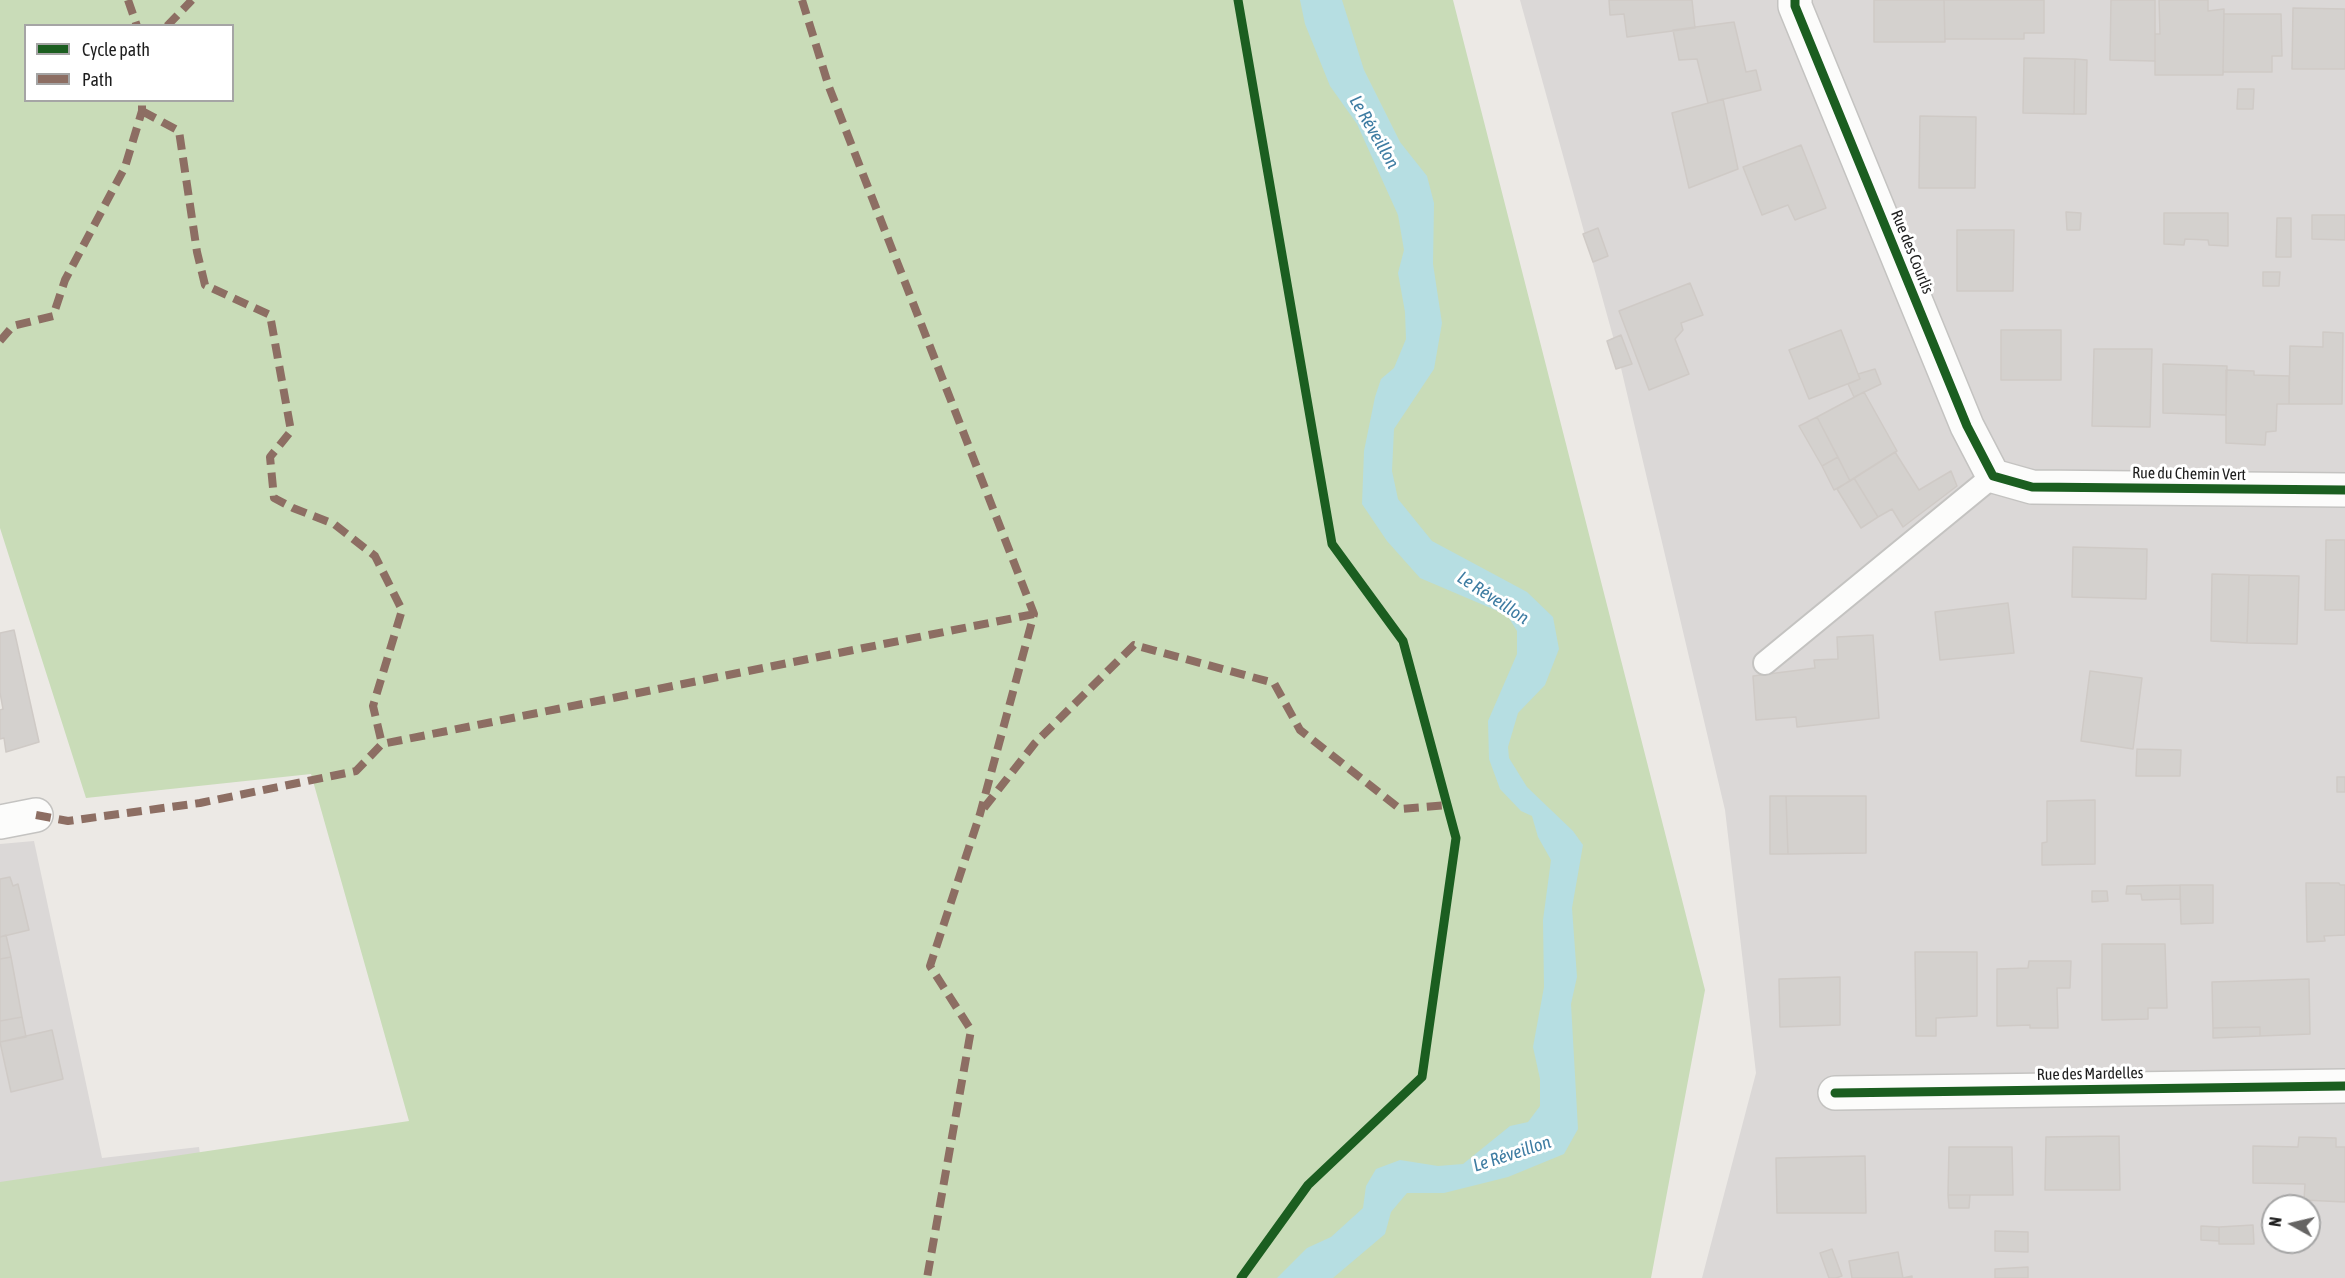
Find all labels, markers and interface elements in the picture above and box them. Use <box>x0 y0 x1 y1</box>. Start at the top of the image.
legend <box>24 24 234 102</box>
text: Cycle path <box>82 39 150 60</box>
text: Path <box>82 69 113 90</box>
water label: Le Réveillon <box>1344 92 1404 172</box>
street label: Rue des Courlis <box>1887 207 1937 297</box>
street label: Rue du Chemin Vert <box>2132 463 2246 485</box>
water label: Le Réveillon <box>1453 567 1533 629</box>
street label: Rue des Mardelles <box>2036 1063 2144 1085</box>
water label: Le Réveillon <box>1470 1131 1554 1177</box>
north arrow <box>2261 1194 2321 1254</box>
text: N <box>2266 1216 2285 1228</box>

